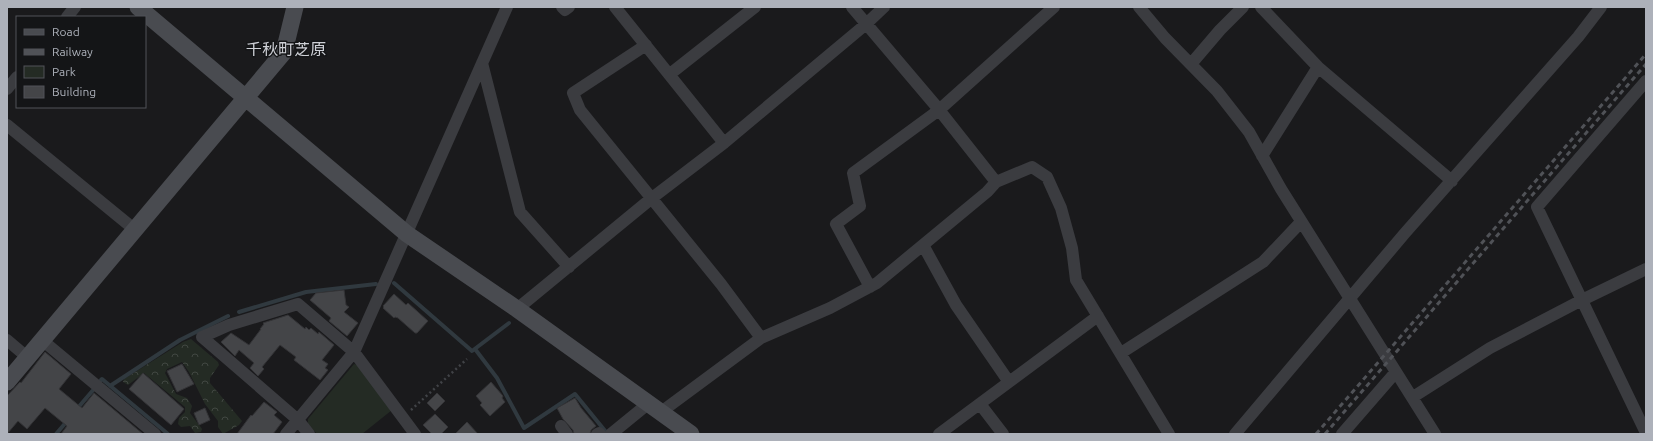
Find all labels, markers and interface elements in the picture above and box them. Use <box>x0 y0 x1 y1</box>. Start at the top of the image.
legend <box>16 16 146 108</box>
text: Road <box>52 25 80 38</box>
district label: 千秋町芝原 <box>246 40 326 58</box>
text: Railway <box>52 45 93 58</box>
text: Park <box>52 65 76 78</box>
text: Building <box>52 85 96 98</box>

